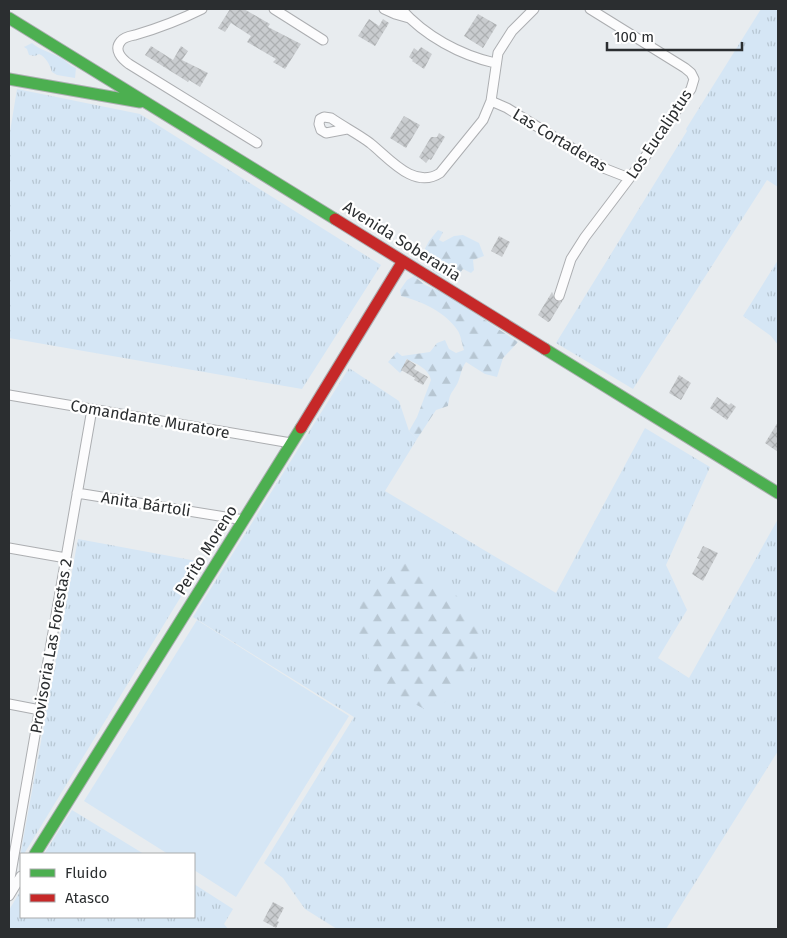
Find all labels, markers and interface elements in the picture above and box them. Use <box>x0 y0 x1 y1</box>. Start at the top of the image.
scale bar <box>607 20 742 52</box>
text: 100 m <box>614 28 654 46</box>
street label: Los Eucaliptus <box>622 86 696 182</box>
street label: Las Cortaderas <box>509 104 611 176</box>
street label: Avenida Soberanía <box>340 197 464 285</box>
street label: Comandante Muratore <box>69 396 231 442</box>
street label: Anita Bártoli <box>100 488 192 520</box>
street label: Perito Moreno <box>171 502 241 598</box>
street label: Provisoria Las Forestas 2 <box>26 557 76 735</box>
legend <box>20 853 195 918</box>
text: Fluido <box>65 864 107 882</box>
text: Atasco <box>65 889 110 907</box>

